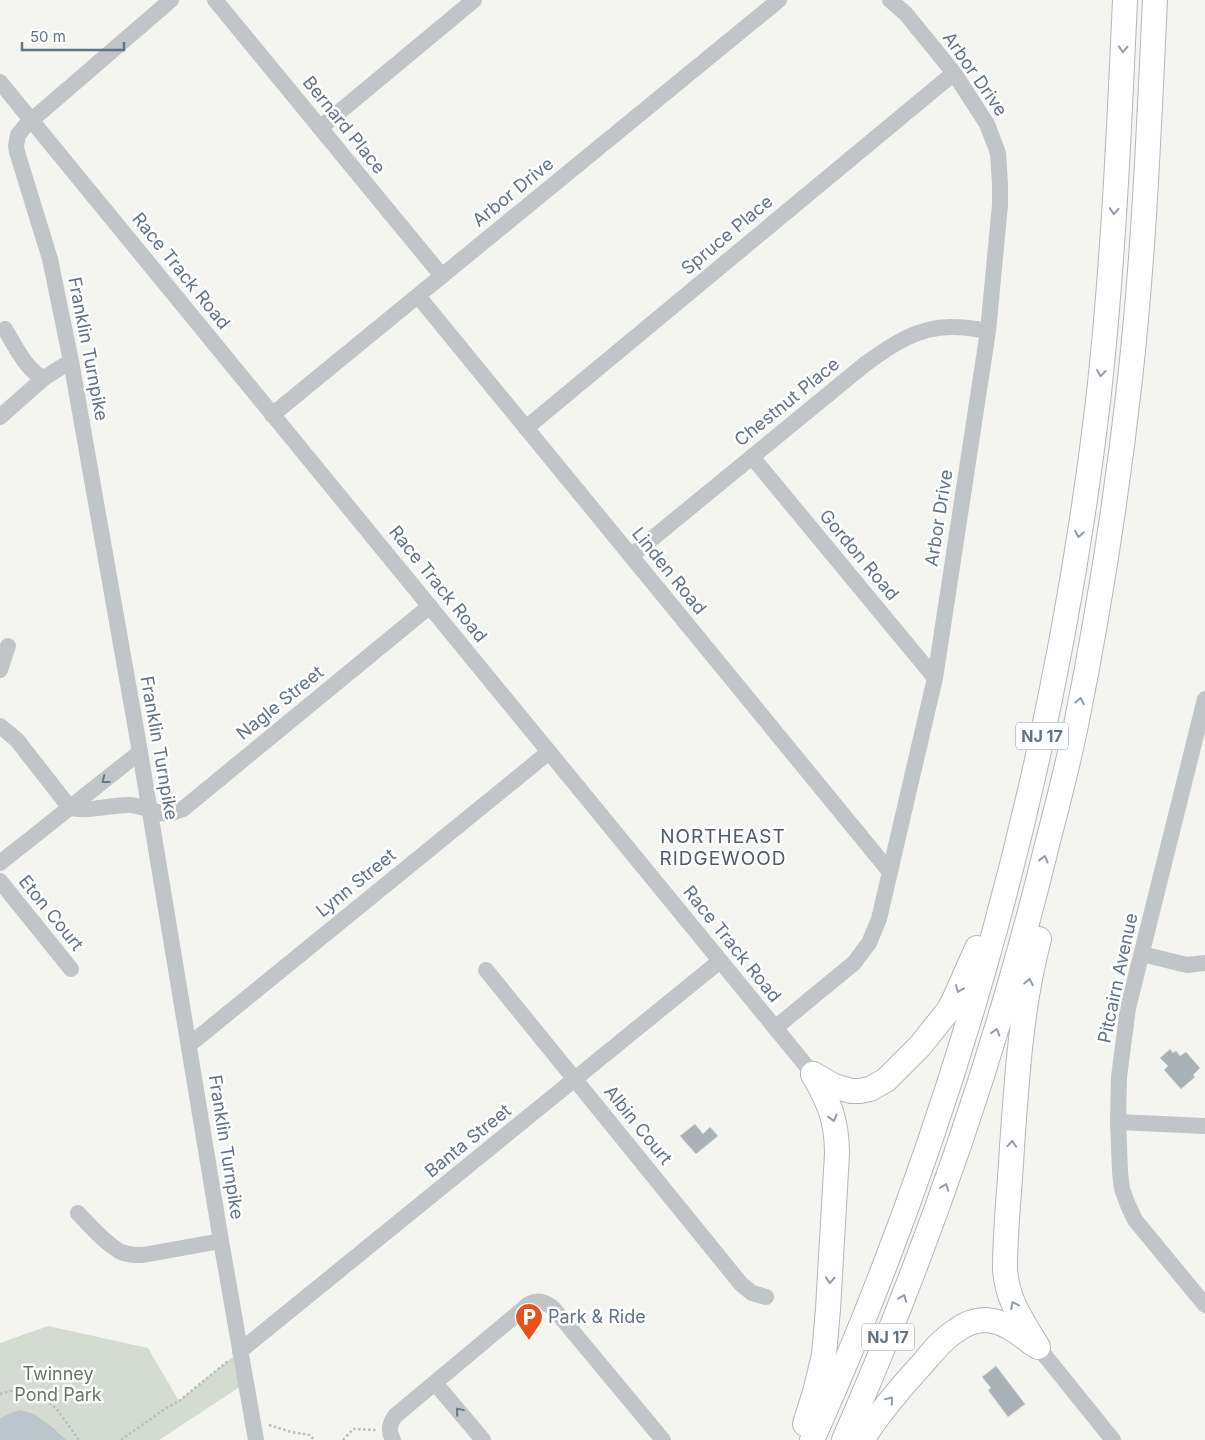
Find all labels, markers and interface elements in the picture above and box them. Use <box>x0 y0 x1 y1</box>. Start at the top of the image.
scale bar <box>22 20 125 52</box>
text: 50 m <box>30 27 66 46</box>
street label: Arbor Drive <box>939 28 1012 120</box>
one-way arrow <box>1117 45 1128 53</box>
street label: Bernard Place <box>299 72 390 178</box>
street label: Arbor Drive <box>468 153 557 231</box>
street label: Spruce Place <box>677 190 777 279</box>
one-way arrow <box>1109 207 1120 215</box>
street label: Race Track Road <box>128 208 235 333</box>
street label: Franklin Turnpike <box>64 275 113 423</box>
street label: Chestnut Place <box>730 353 843 450</box>
one-way arrow <box>1096 369 1107 377</box>
street label: Arbor Drive <box>920 468 957 568</box>
street label: Gordon Road <box>815 505 903 604</box>
street label: Race Track Road <box>385 521 492 646</box>
street label: Linden Road <box>628 523 711 618</box>
one-way arrow <box>1075 530 1085 538</box>
street label: Nagle Street <box>232 661 327 744</box>
street label: Franklin Turnpike <box>136 674 182 822</box>
one-way arrow <box>1075 696 1085 705</box>
road number: NJ 17 <box>1016 722 1068 749</box>
one-way arrow <box>101 774 110 783</box>
district label: NORTHEAST RIDGEWOOD <box>659 825 787 870</box>
street label: Lynn Street <box>312 844 400 921</box>
one-way arrow <box>1038 855 1049 864</box>
street label: Eton Court <box>15 871 88 955</box>
street label: Race Track Road <box>679 881 786 1006</box>
street label: Pitcairn Avenue <box>1093 911 1142 1045</box>
one-way arrow <box>1024 978 1034 987</box>
one-way arrow <box>955 984 966 993</box>
one-way arrow <box>990 1029 1000 1037</box>
street label: Franklin Turnpike <box>205 1073 248 1221</box>
street label: Albin Court <box>600 1081 677 1168</box>
street label: Banta Street <box>420 1100 515 1182</box>
one-way arrow <box>827 1114 838 1123</box>
one-way arrow <box>1007 1140 1018 1148</box>
one-way arrow <box>939 1183 949 1192</box>
one-way arrow <box>824 1276 835 1284</box>
one-way arrow <box>897 1294 907 1303</box>
one-way arrow <box>1009 1301 1020 1310</box>
parking icon: Park & Ride <box>514 1302 544 1341</box>
place label: Park & Ride <box>548 1306 646 1327</box>
road number: NJ 17 <box>862 1324 914 1350</box>
park label: Twinney Pond Park <box>14 1363 102 1405</box>
one-way arrow <box>884 1397 892 1406</box>
one-way arrow <box>455 1408 464 1417</box>

